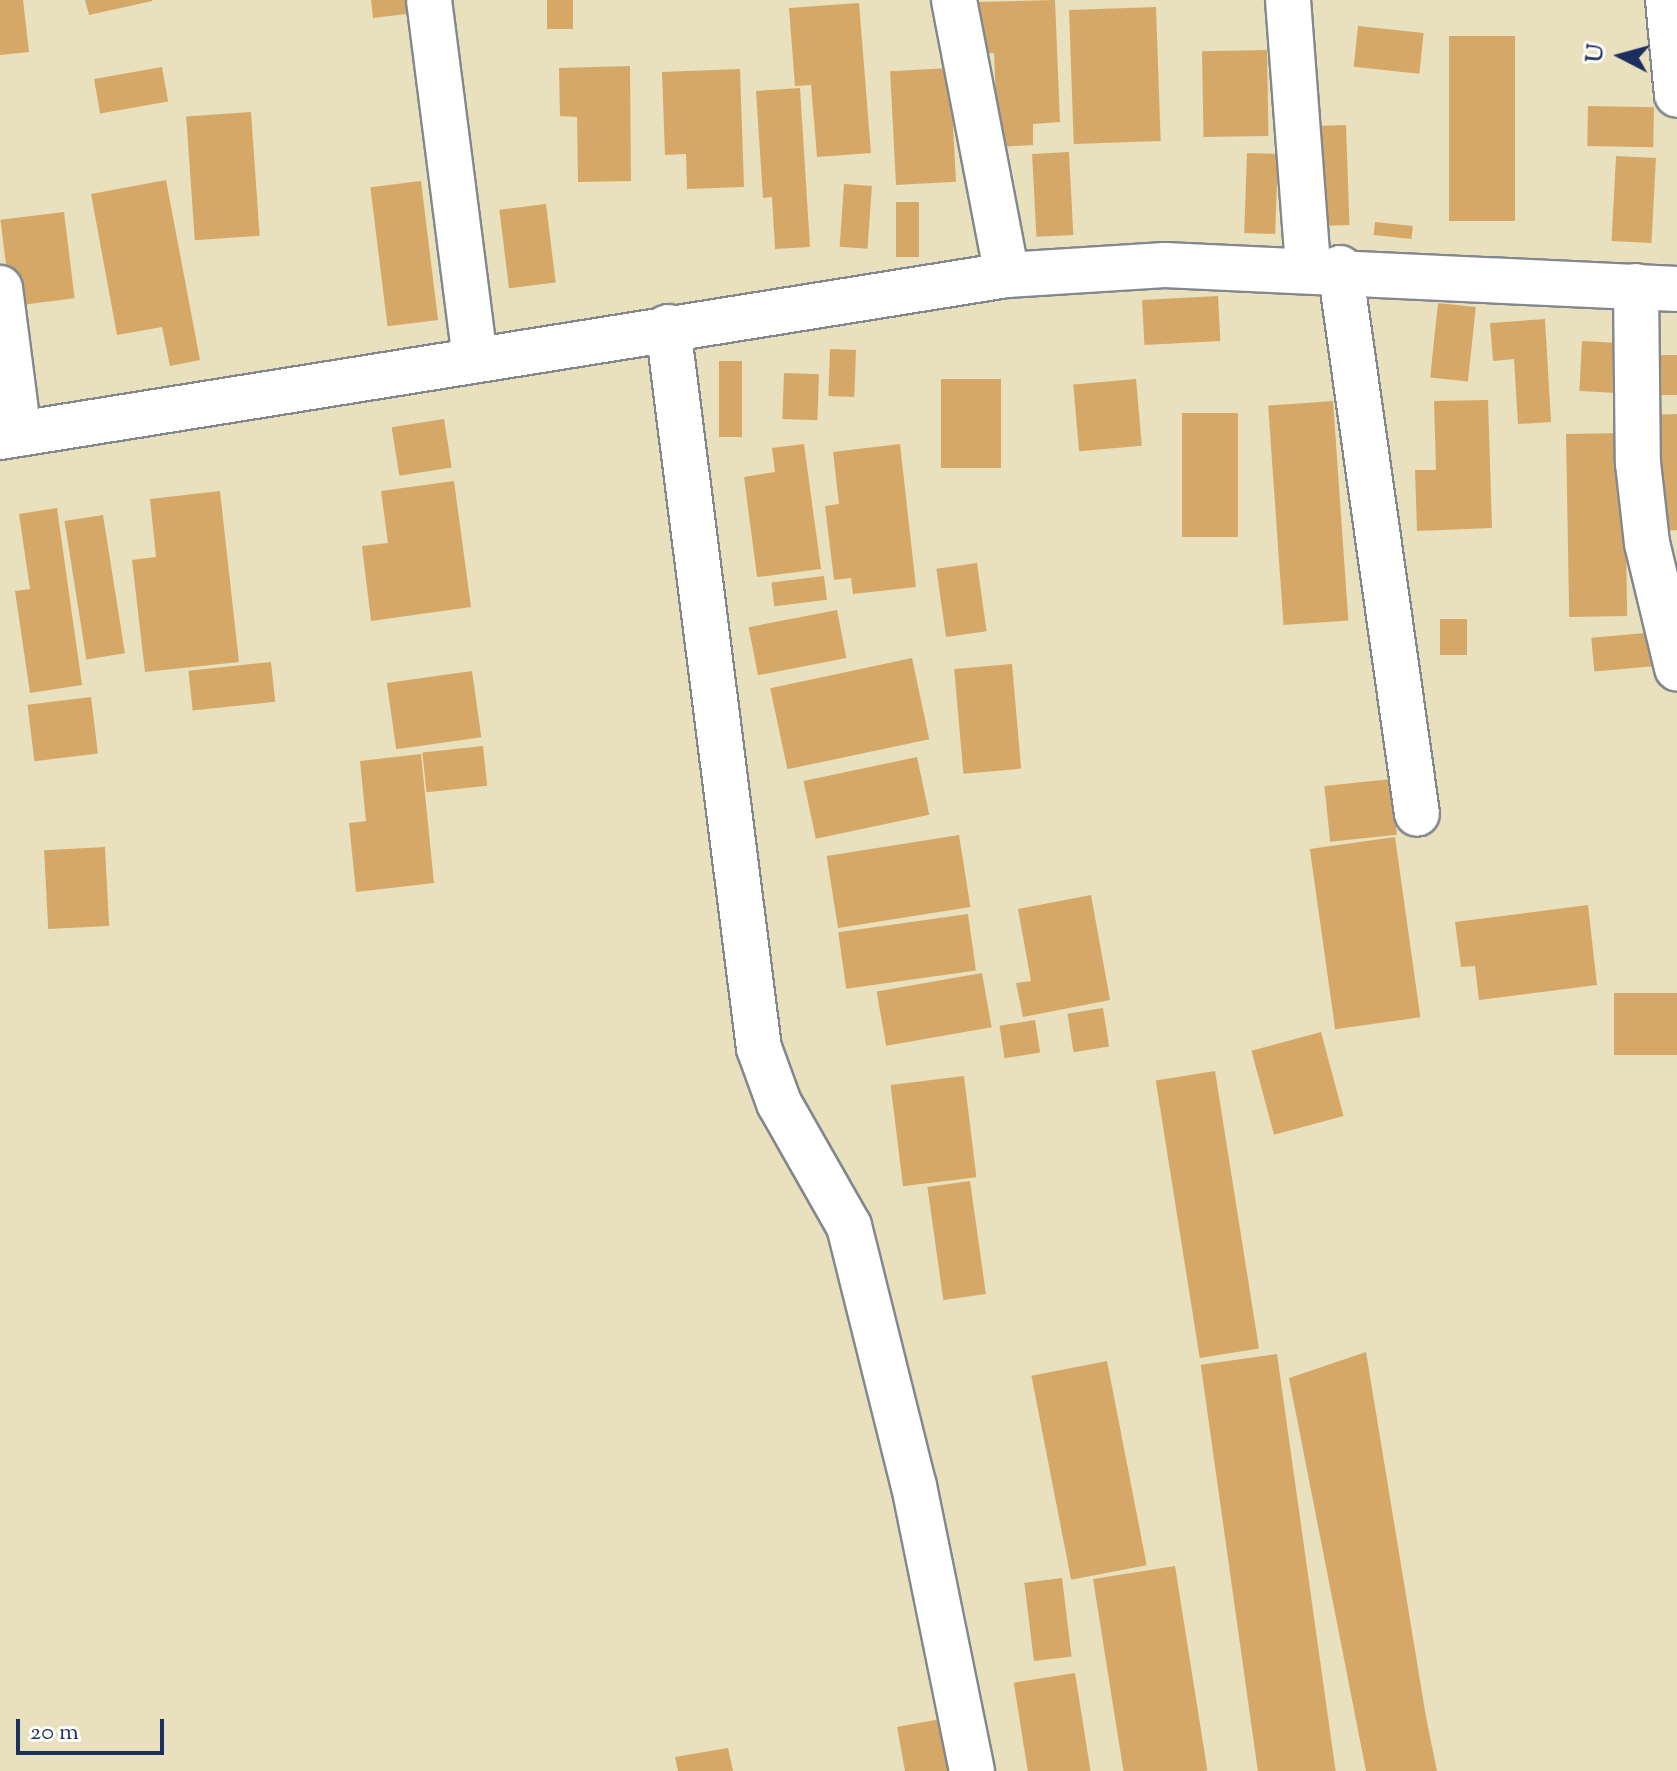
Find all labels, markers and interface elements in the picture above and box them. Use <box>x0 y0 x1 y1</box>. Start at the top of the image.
north arrow <box>1581 16 1661 96</box>
text: U <box>1580 43 1614 64</box>
scale bar <box>20 1703 168 1753</box>
text: 20 m <box>30 1716 79 1750</box>

